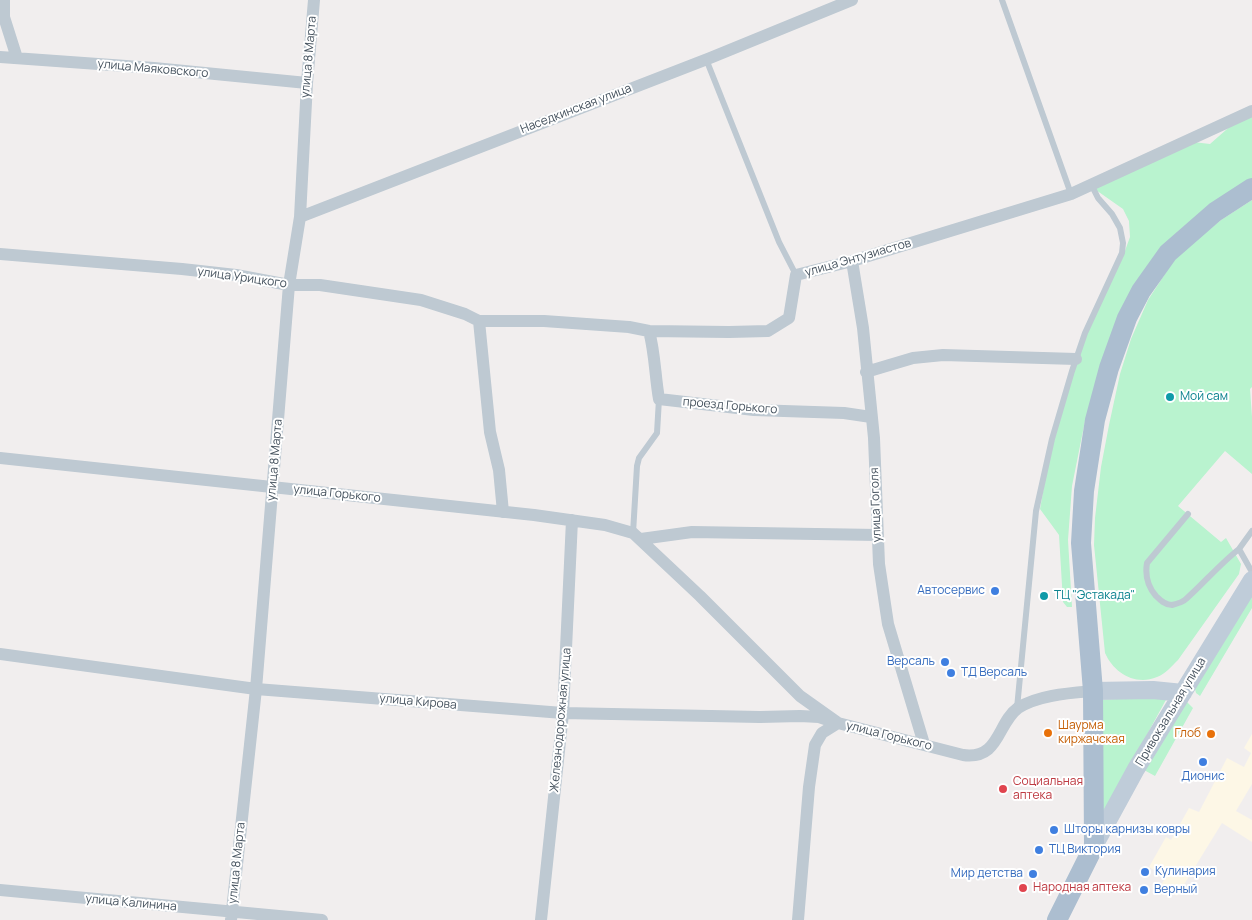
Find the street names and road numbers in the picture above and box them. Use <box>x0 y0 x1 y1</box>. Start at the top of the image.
street label: улица 8 Марта <box>298 16 320 98</box>
street label: улица Маяковского <box>97 57 209 81</box>
street label: Наседкинская улица <box>518 81 634 137</box>
street label: улица Энтузиастов <box>803 236 913 280</box>
street label: улица Урицкого <box>196 265 288 291</box>
street label: проезд Горького <box>682 395 778 417</box>
street label: улица 8 Марта <box>264 419 286 501</box>
street label: улица Гоголя <box>867 467 885 543</box>
street label: улица Горького <box>293 482 381 506</box>
street label: Железнодорожная улица <box>548 647 574 793</box>
street label: Привокзальная улица <box>1133 655 1209 769</box>
street label: улица Кирова <box>379 691 457 713</box>
street label: улица Горького <box>845 718 933 754</box>
street label: улица 8 Марта <box>226 821 248 905</box>
street label: улица Калинина <box>85 892 177 914</box>

